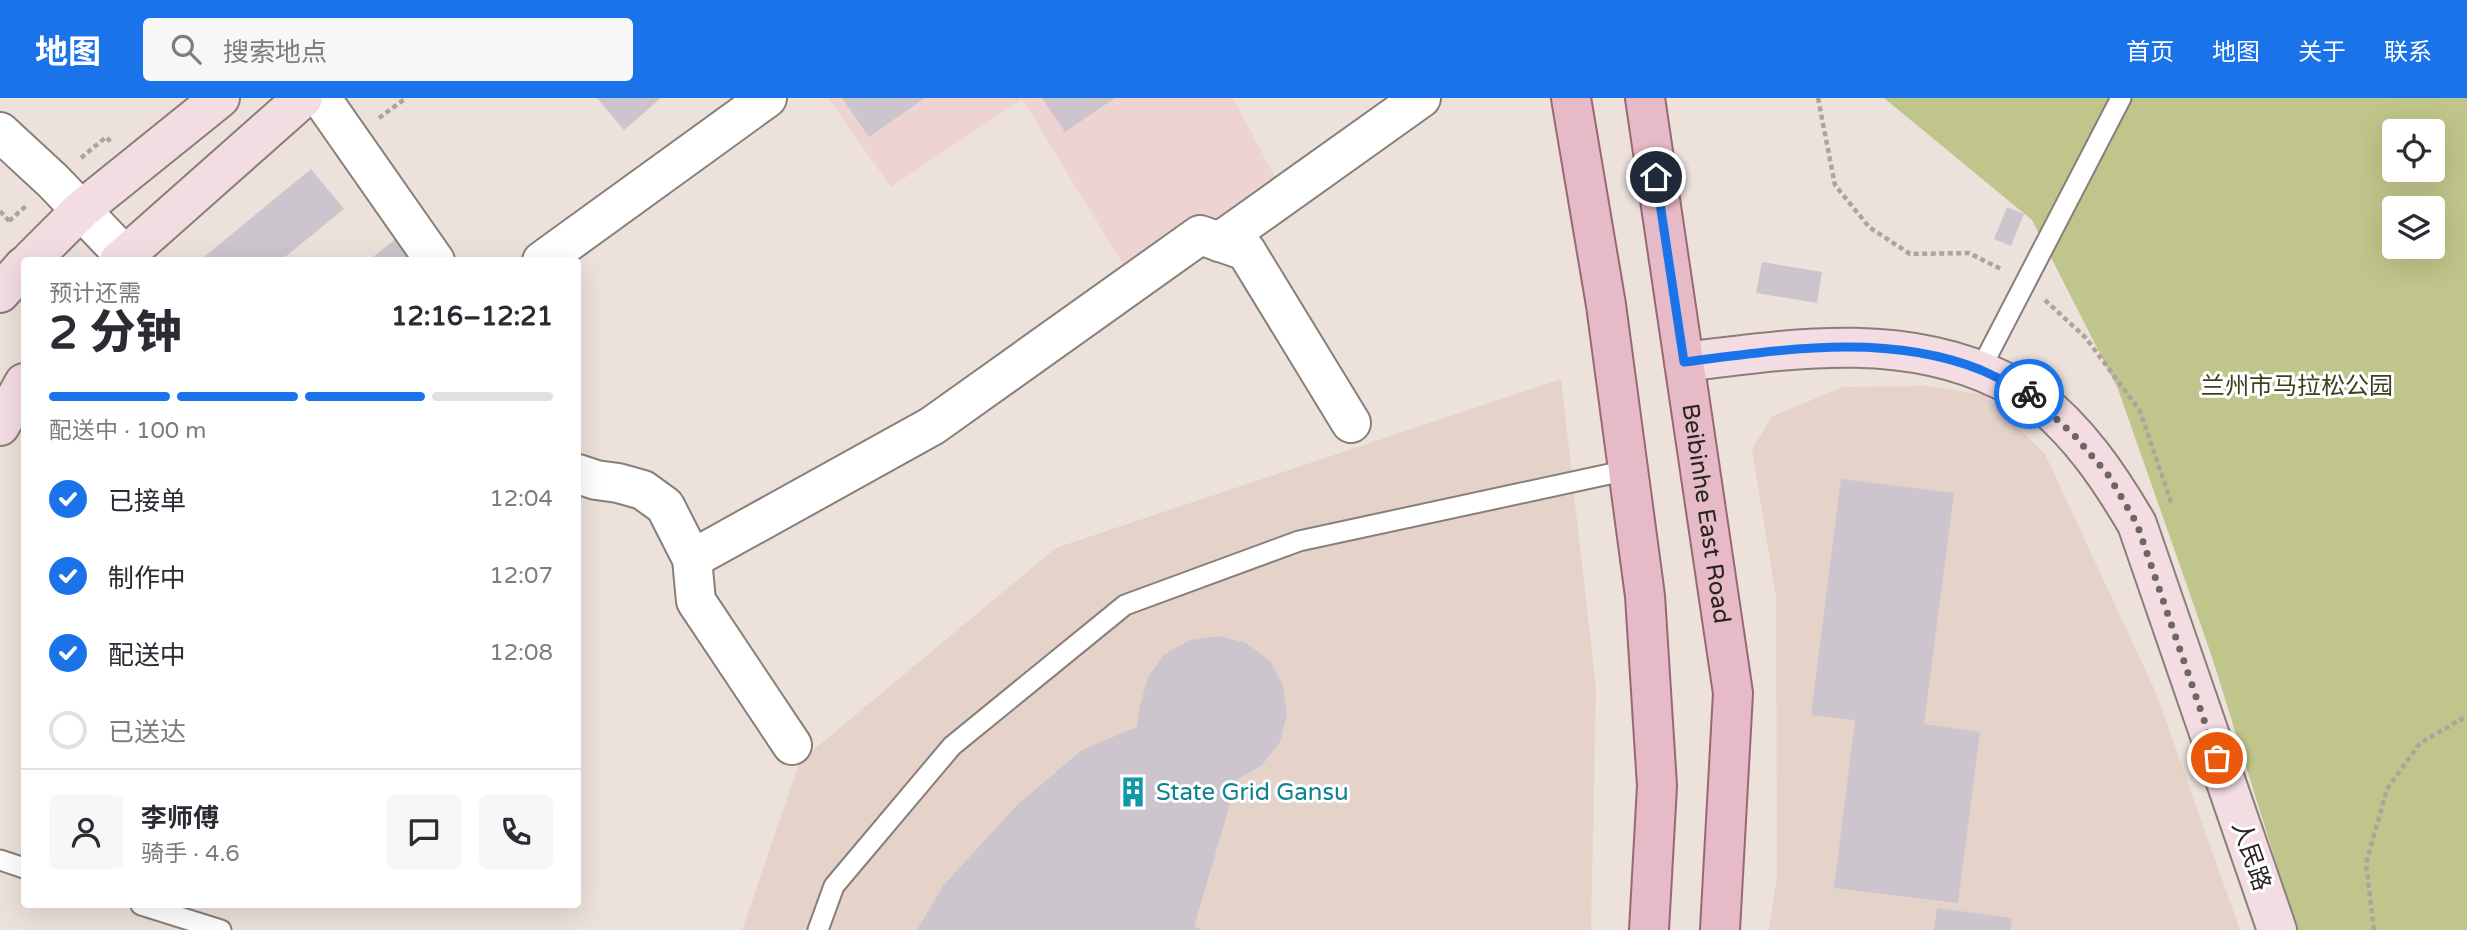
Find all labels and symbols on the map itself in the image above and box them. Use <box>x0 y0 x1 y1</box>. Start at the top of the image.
pin <box>1626 147 1686 207</box>
courier <box>1994 359 2064 429</box>
park label: 兰州市马拉松公园 <box>2201 372 2393 401</box>
street label: Beibinhe East Road <box>1676 401 1737 626</box>
pin <box>2187 728 2247 788</box>
building icon: State Grid Gansu <box>1116 775 1150 809</box>
place label: State Grid Gansu <box>1156 778 1349 807</box>
street label: 人民路 <box>2226 817 2276 895</box>

